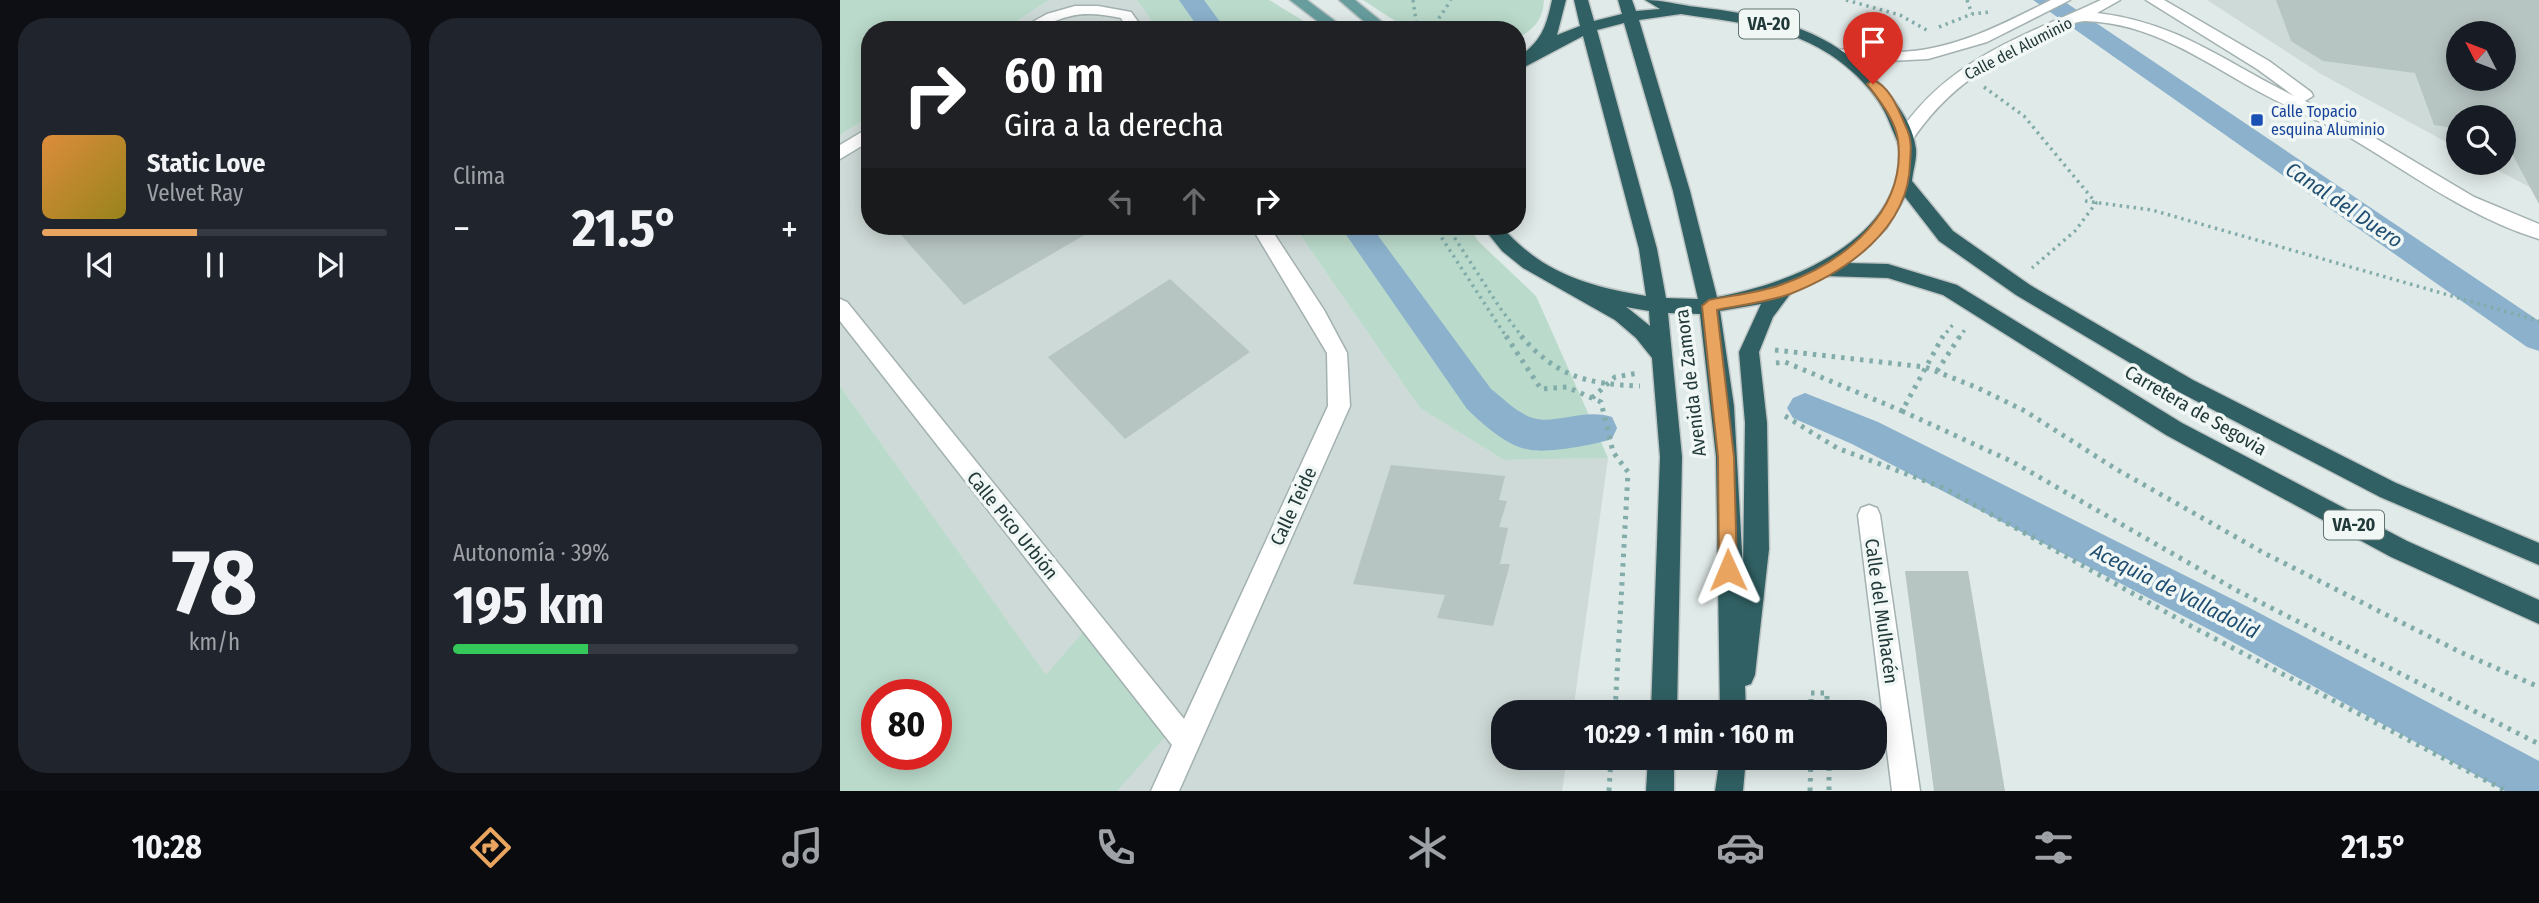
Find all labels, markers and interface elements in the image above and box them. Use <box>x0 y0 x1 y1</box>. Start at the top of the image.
road number: VA-20 <box>1739 9 1799 38</box>
pin <box>1843 12.0 1903 84</box>
street label: Calle del Aluminio <box>1961 13 2075 84</box>
north arrow <box>2446 21 2516 91</box>
map controls <box>2446 21 2516 175</box>
icon: arrive <box>1854 23 1892 61</box>
text: 60 m <box>1004 46 1104 105</box>
icon: right <box>889 49 980 140</box>
place label: Calle Topacio esquina Aluminio <box>2271 102 2385 139</box>
button: search <box>2446 105 2516 175</box>
text: Gira a la derecha <box>1004 106 1224 144</box>
marker: Calle Topacio esquina Aluminio <box>2249 112 2265 128</box>
text: Static Love <box>147 148 265 179</box>
water label: Canal del Duero <box>2281 156 2407 254</box>
text: Clima <box>453 162 505 190</box>
text: Velvet Ray <box>147 179 243 207</box>
icon: left <box>1102 182 1140 220</box>
icon: ahead <box>1175 182 1213 220</box>
icon: right <box>1248 182 1286 220</box>
text: 21.5° <box>572 197 679 260</box>
text: − <box>453 206 470 252</box>
text: + <box>781 206 798 252</box>
icon: previous <box>81 246 119 284</box>
icon: pause <box>196 246 234 284</box>
icon: next <box>311 246 349 284</box>
street label: Avenida de Zamora <box>1670 308 1711 458</box>
street label: Carretera de Segovia <box>2121 360 2271 460</box>
street label: Calle Teide <box>1265 463 1322 549</box>
street label: Calle Pico Urbión <box>962 467 1063 584</box>
road number: VA-20 <box>2324 510 2384 540</box>
text: 78 <box>172 528 257 637</box>
position arrow <box>1691 533 1765 607</box>
street label: Calle del Mulhacén <box>1860 537 1903 685</box>
water label: Acequia de Valladolid <box>2086 537 2263 645</box>
text: Autonomía · 39% <box>453 539 610 567</box>
text: 195 km <box>453 574 604 637</box>
text: km/h <box>189 628 240 656</box>
speed limit sign: 80 <box>861 679 952 770</box>
text: 10:29 · 1 min · 160 m <box>1584 719 1794 750</box>
icon: directions <box>466 823 515 872</box>
icon: music <box>778 823 827 872</box>
icon: phone <box>1091 823 1140 872</box>
icon: climate <box>1403 823 1452 872</box>
icon: car <box>1716 823 1765 872</box>
icon: filters <box>2029 823 2078 872</box>
text: 10:28 <box>132 828 202 866</box>
text: 21.5° <box>2341 828 2407 866</box>

